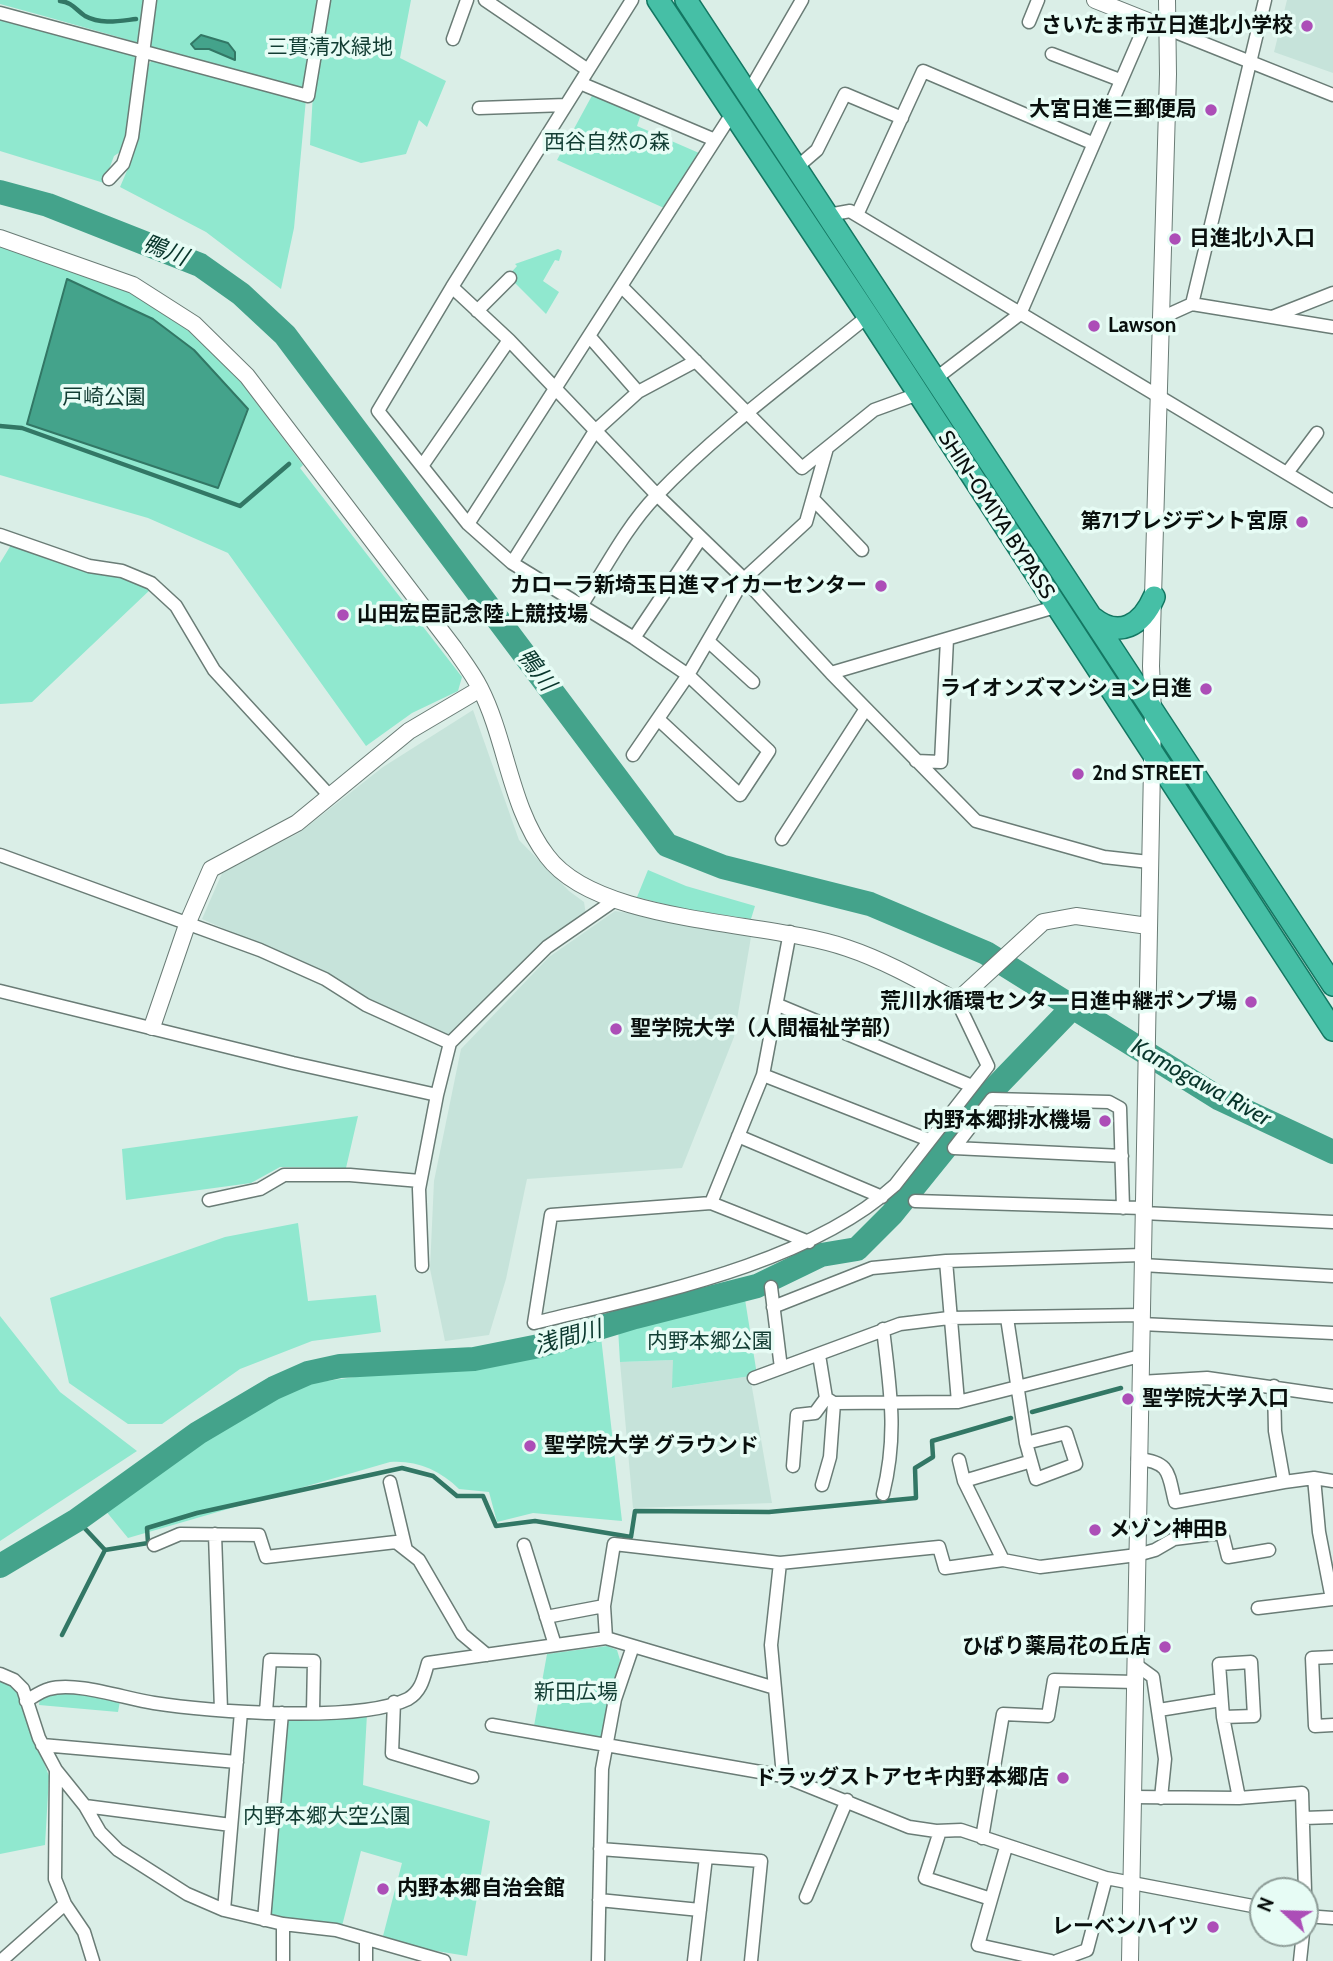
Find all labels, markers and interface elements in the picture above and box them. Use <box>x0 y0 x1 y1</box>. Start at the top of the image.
place label: さいたま市立日進北小学校 <box>1041 13 1293 39</box>
marker: さいたま市立日進北小学校 <box>1299 18 1315 34</box>
park label: 三貫清水緑地 <box>267 35 393 61</box>
place label: 大宮日進三郵便局 <box>1029 97 1197 123</box>
marker: 大宮日進三郵便局 <box>1203 102 1219 118</box>
park label: 西谷自然の森 <box>544 130 670 156</box>
place label: 日進北小入口 <box>1189 226 1315 252</box>
water label: 鴨川 <box>139 230 191 272</box>
marker: 日進北小入口 <box>1167 231 1183 247</box>
place label: Lawson <box>1108 313 1176 339</box>
marker: Lawson <box>1086 318 1102 334</box>
park label: 戸崎公園 <box>62 385 146 411</box>
street label: SHIN-OMIYA BYPASS <box>932 426 1060 604</box>
place label: 第71プレジデント宮原 <box>1081 509 1288 535</box>
marker: 第71プレジデント宮原 <box>1294 514 1310 530</box>
place label: カローラ新埼玉日進マイカーセンター <box>510 573 867 599</box>
marker: カローラ新埼玉日進マイカーセンター <box>873 578 889 594</box>
place label: 山田宏臣記念陸上競技場 <box>357 602 588 628</box>
marker: 山田宏臣記念陸上競技場 <box>335 607 351 623</box>
water label: 鴨川 <box>511 643 561 697</box>
place label: ライオンズマンション日進 <box>940 676 1192 702</box>
marker: ライオンズマンション日進 <box>1198 681 1214 697</box>
place label: 2nd STREET <box>1092 761 1204 787</box>
marker: 2nd STREET <box>1070 766 1086 782</box>
place label: 荒川水循環センター日進中継ポンプ場 <box>880 989 1237 1015</box>
marker: 荒川水循環センター日進中継ポンプ場 <box>1243 994 1259 1010</box>
place label: 聖学院大学（人間福祉学部） <box>630 1016 903 1042</box>
marker: 聖学院大学（人間福祉学部） <box>608 1021 624 1037</box>
water label: Kamogawa River <box>1126 1033 1276 1133</box>
place label: 内野本郷排水機場 <box>923 1108 1091 1134</box>
marker: 内野本郷排水機場 <box>1097 1113 1113 1129</box>
water label: 浅間川 <box>531 1316 605 1360</box>
park label: 内野本郷公園 <box>647 1329 773 1355</box>
place label: 聖学院大学入口 <box>1142 1386 1289 1412</box>
marker: 聖学院大学入口 <box>1120 1391 1136 1407</box>
place label: 聖学院大学 グラウンド <box>544 1433 759 1459</box>
marker: 聖学院大学 グラウンド <box>522 1438 538 1454</box>
place label: メゾン神田B <box>1109 1517 1227 1543</box>
marker: メゾン神田B <box>1087 1522 1103 1538</box>
place label: ひばり薬局花の丘店 <box>962 1634 1151 1660</box>
marker: ひばり薬局花の丘店 <box>1157 1639 1173 1655</box>
park label: 新田広場 <box>534 1680 618 1706</box>
place label: ドラッグストアセキ内野本郷店 <box>755 1765 1049 1791</box>
marker: ドラッグストアセキ内野本郷店 <box>1055 1770 1071 1786</box>
park label: 内野本郷大空公園 <box>243 1804 411 1830</box>
place label: 内野本郷自治会館 <box>397 1876 565 1902</box>
north arrow <box>1249 1877 1319 1947</box>
marker: 内野本郷自治会館 <box>375 1881 391 1897</box>
text: N <box>1253 1894 1279 1915</box>
place label: レーベンハイツ <box>1052 1914 1199 1940</box>
marker: レーベンハイツ <box>1205 1919 1221 1935</box>

